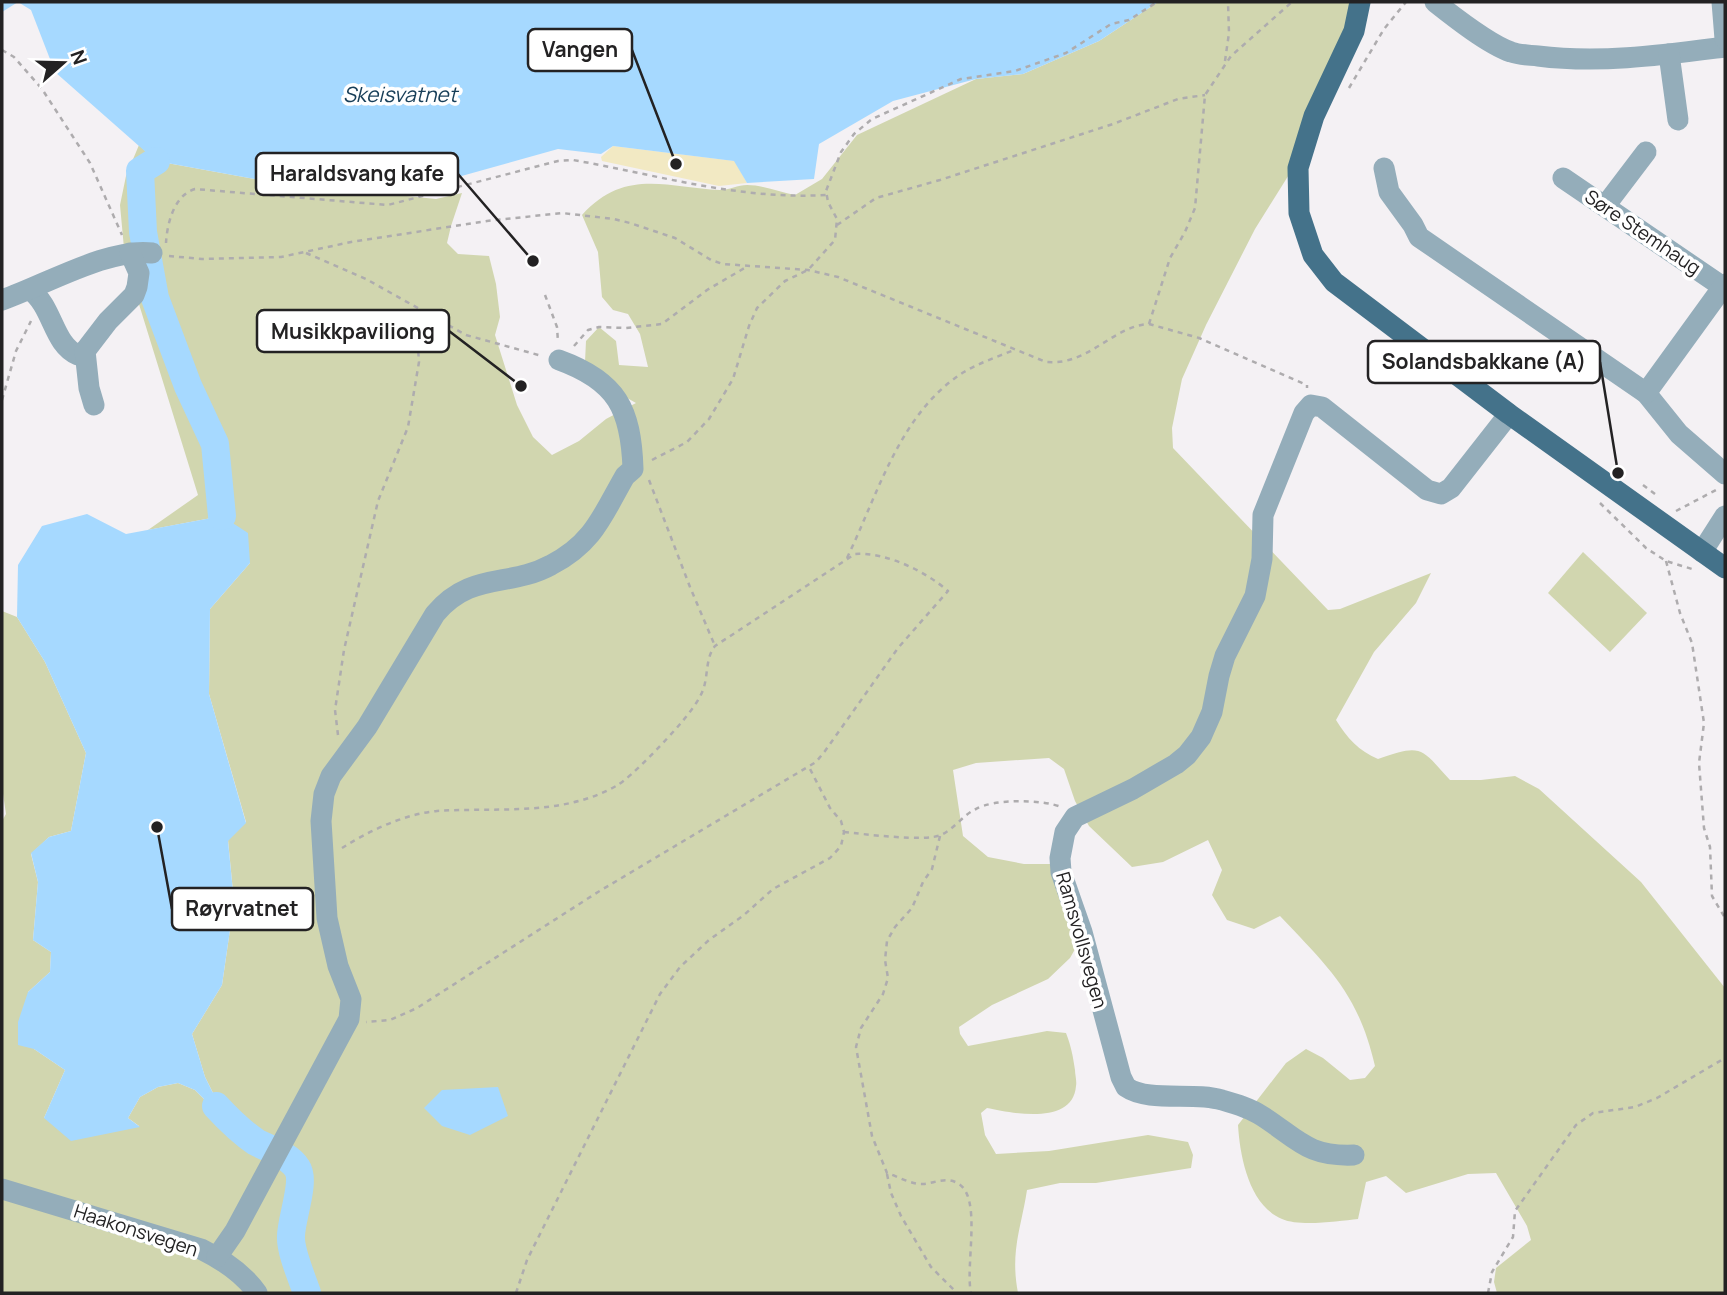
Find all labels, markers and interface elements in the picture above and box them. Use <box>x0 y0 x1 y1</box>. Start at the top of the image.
north arrow <box>28 28 98 98</box>
callout: Vangen <box>528 29 632 71</box>
text: Vangen <box>542 35 618 63</box>
text: N <box>64 46 94 68</box>
water label: Skeisvatnet <box>343 80 460 108</box>
callout: Haraldsvang kafe <box>256 153 458 195</box>
text: Haraldsvang kafe <box>270 159 444 187</box>
street label: Søre Stemhaug <box>1580 184 1706 280</box>
callout: Musikkpaviliong <box>257 310 449 352</box>
text: Musikkpaviliong <box>271 317 435 345</box>
callout: Solandsbakkane (A) <box>1368 341 1600 383</box>
text: Solandsbakkane (A) <box>1382 347 1586 375</box>
street label: Ramsvollsvegen <box>1050 869 1114 1011</box>
callout: Røyrvatnet <box>172 888 313 930</box>
text: Røyrvatnet <box>185 894 299 922</box>
street label: Haakonsvegen <box>71 1198 201 1262</box>

